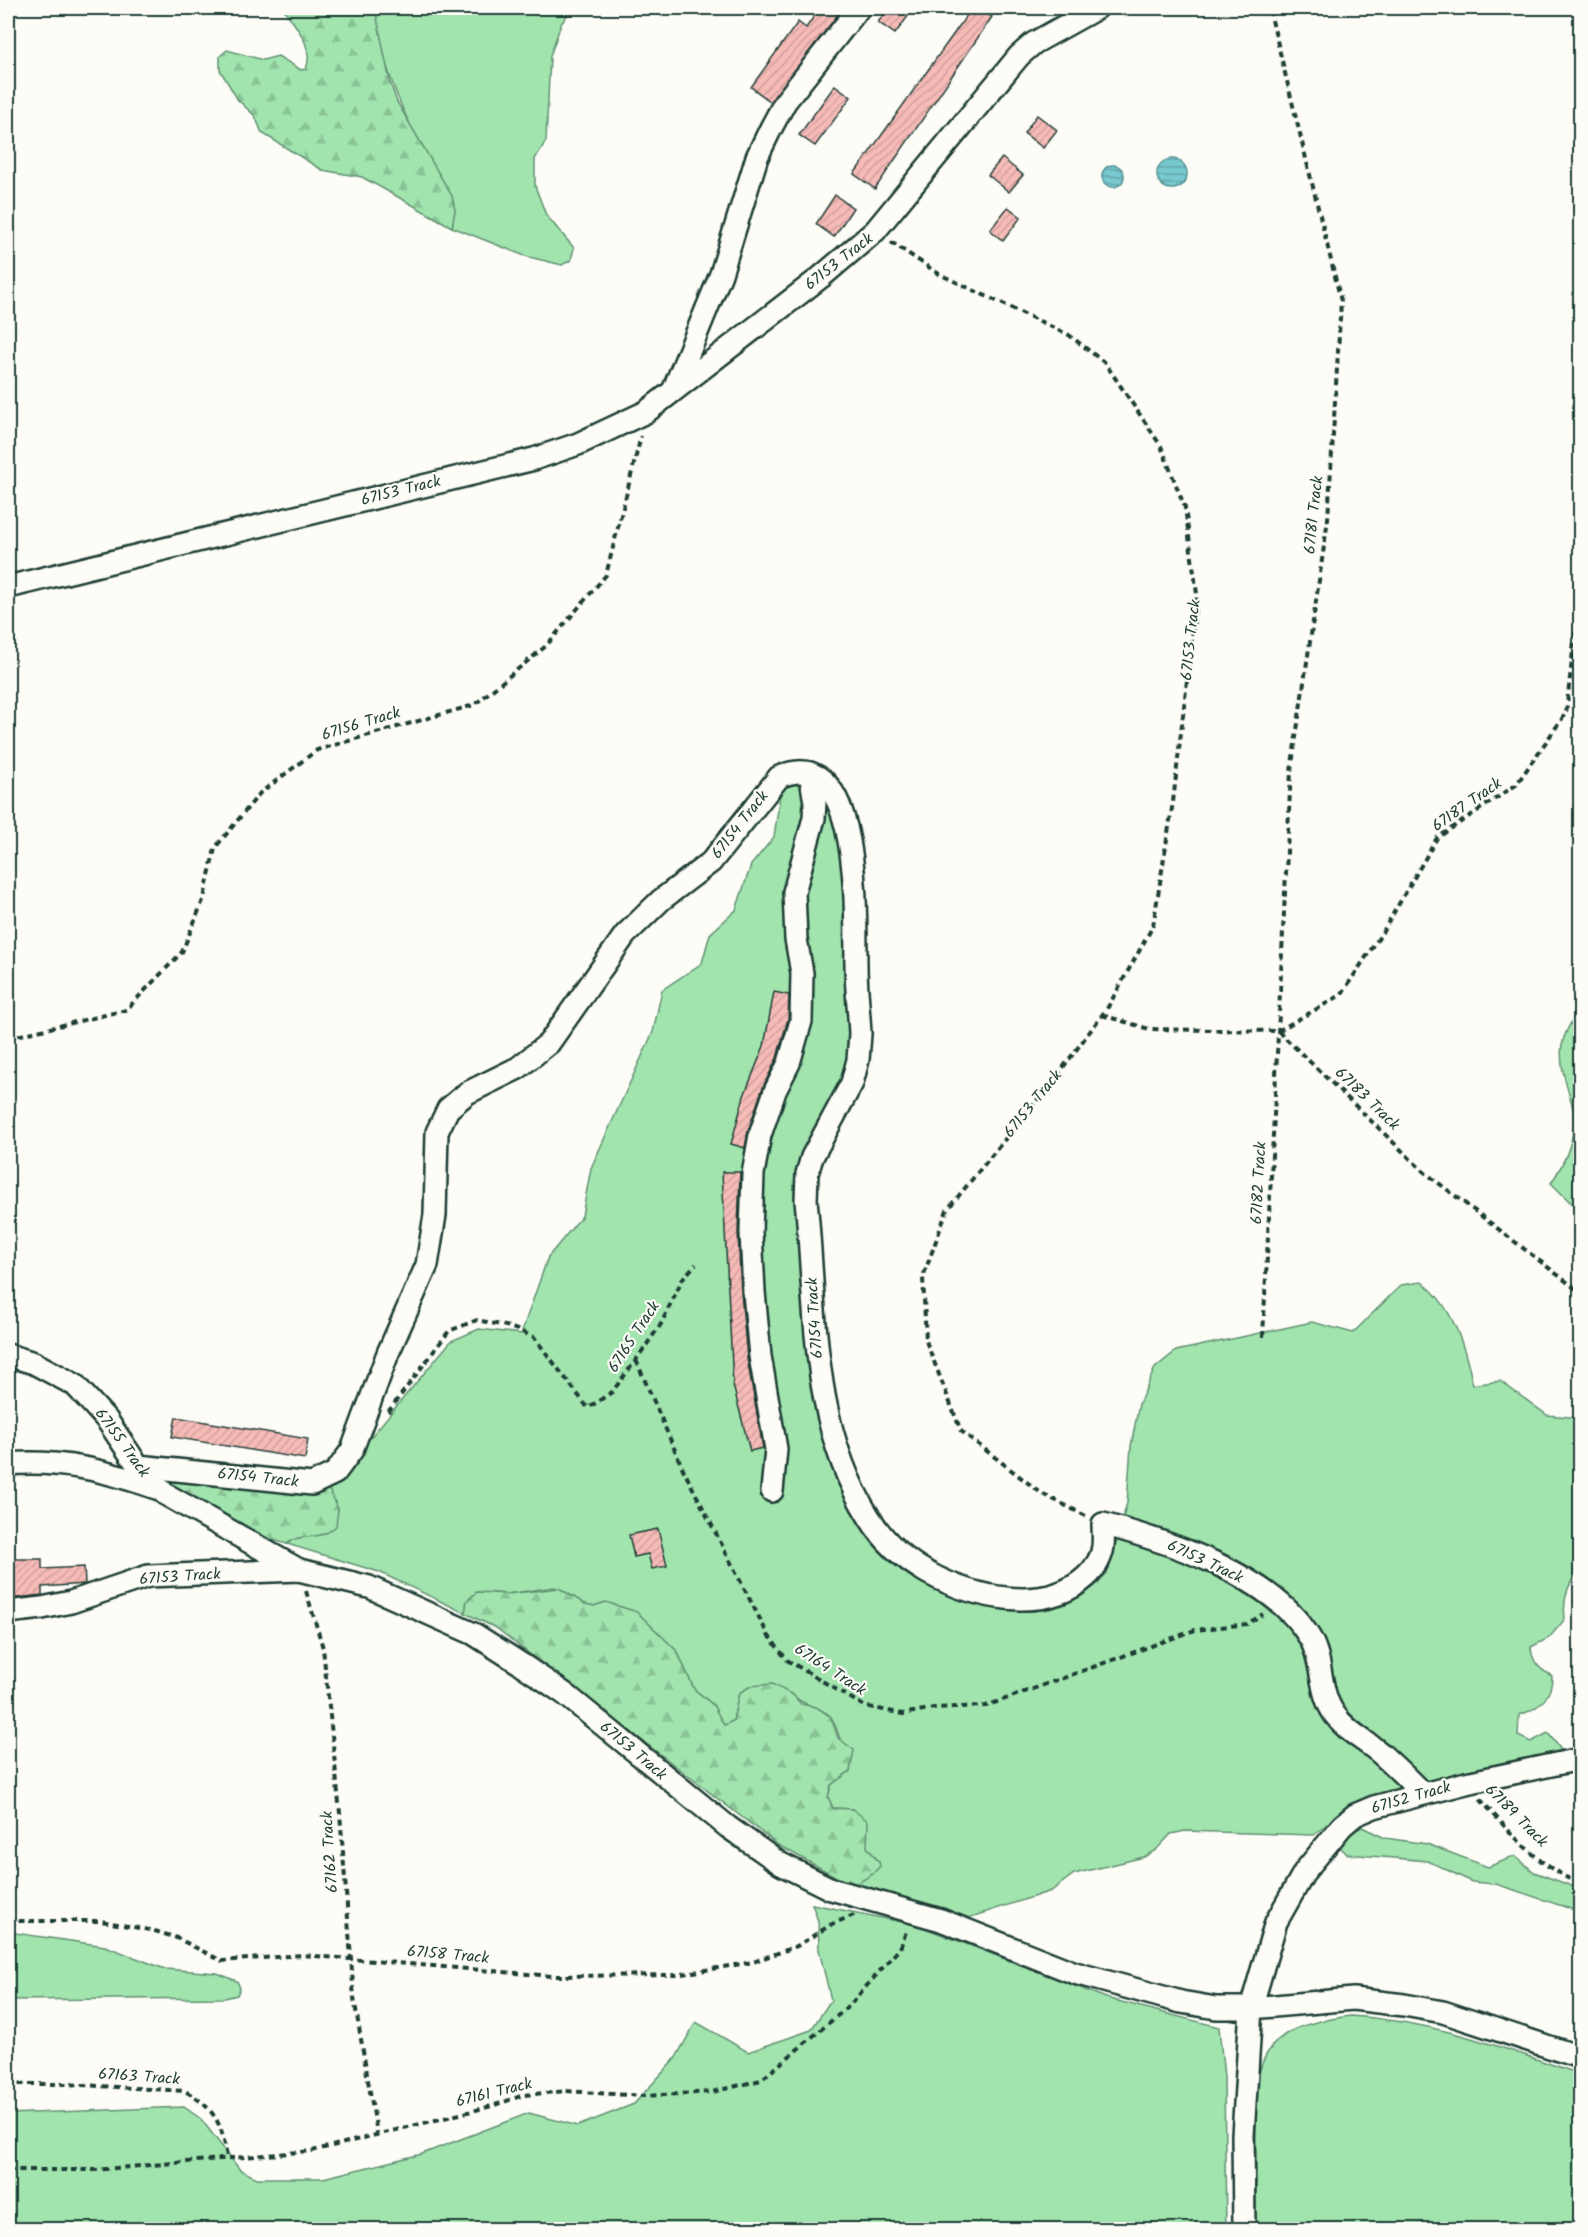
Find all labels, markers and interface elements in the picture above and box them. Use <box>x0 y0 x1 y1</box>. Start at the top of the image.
street label: 67153 Track <box>799 227 879 297</box>
street label: 67153 Track <box>358 469 444 513</box>
street label: 67181 Track <box>1297 474 1331 555</box>
street label: 67153 Track <box>1174 598 1208 682</box>
street label: 67156 Track <box>319 700 404 748</box>
street label: 67187 Track <box>1427 771 1508 838</box>
street label: 67154 Track <box>705 785 775 865</box>
street label: 67183 Track <box>1329 1061 1406 1137</box>
street label: 67153 Track <box>998 1064 1069 1144</box>
street label: 67182 Track <box>1244 1141 1274 1225</box>
street label: 67154 Track <box>800 1276 830 1359</box>
street label: 67165 Track <box>601 1296 667 1378</box>
street label: 67155 Track <box>88 1403 156 1483</box>
street label: 67154 Track <box>216 1461 300 1495</box>
street label: 67153 Track <box>1163 1533 1248 1591</box>
street label: 67153 Track <box>139 1562 222 1592</box>
street label: 67164 Track <box>789 1637 871 1703</box>
street label: 67153 Track <box>594 1715 673 1787</box>
street label: 67152 Track <box>1368 1775 1454 1821</box>
street label: 67189 Track <box>1478 1778 1554 1854</box>
street label: 67162 Track <box>315 1810 345 1894</box>
street label: 67158 Track <box>406 1939 490 1971</box>
street label: 67163 Track <box>97 2062 181 2092</box>
street label: 67161 Track <box>453 2071 535 2115</box>

